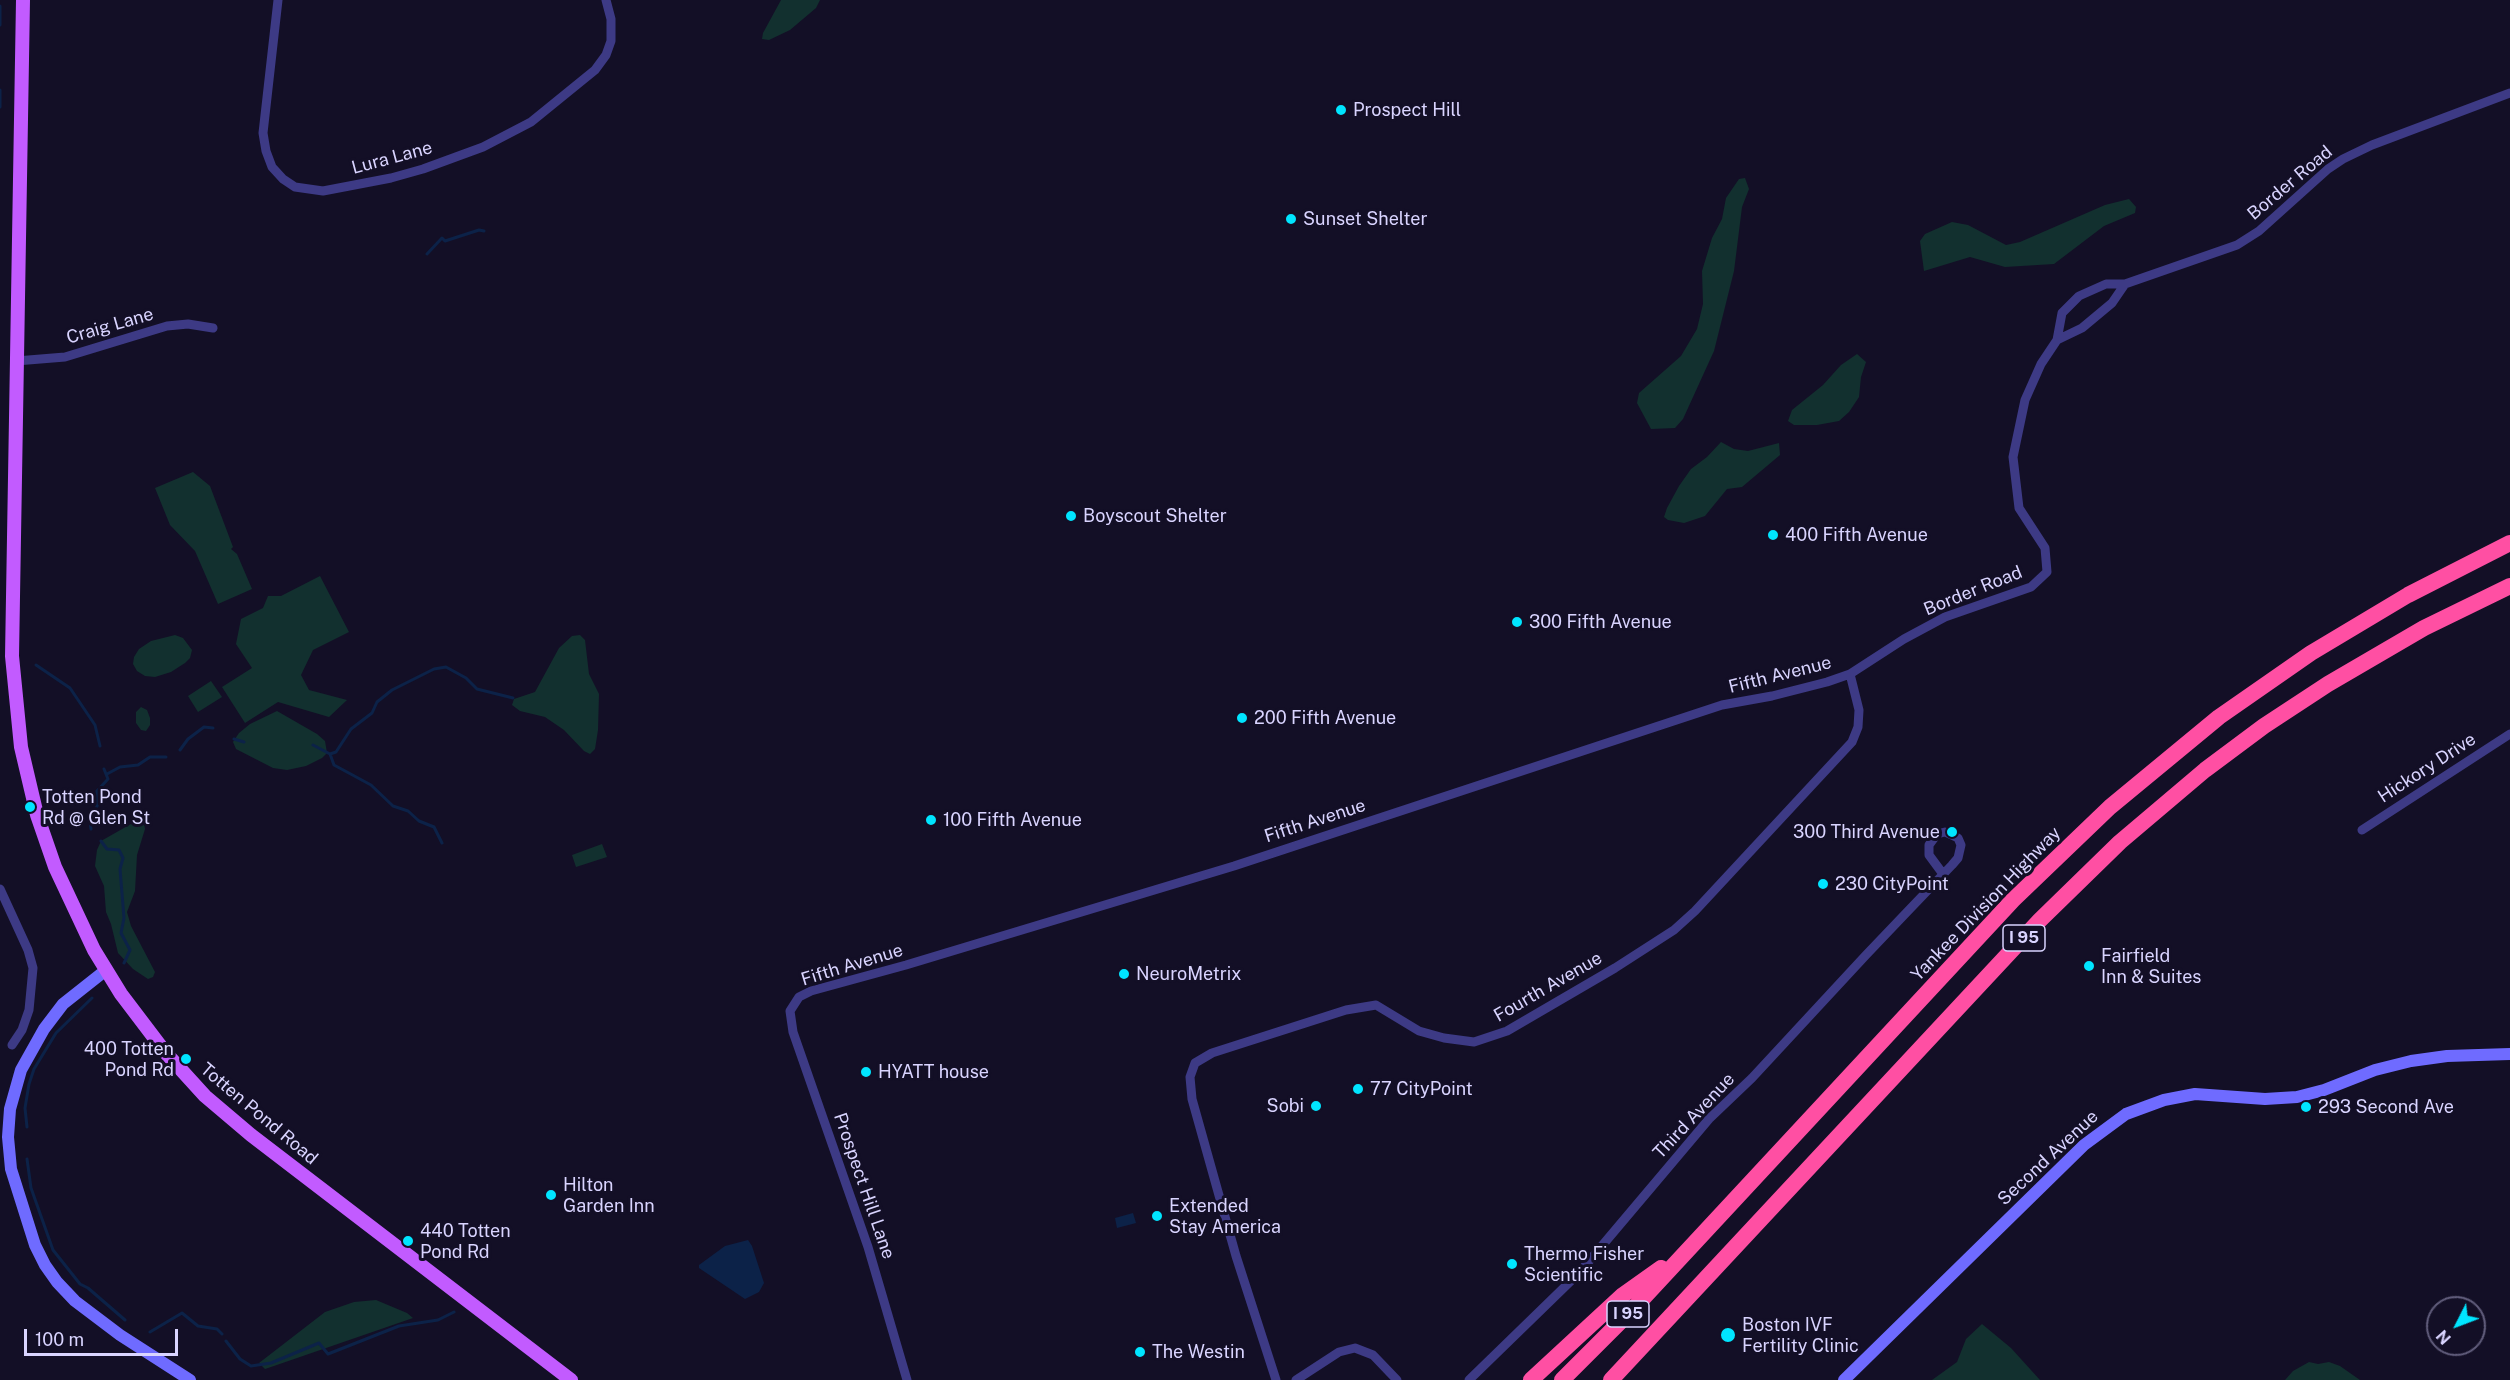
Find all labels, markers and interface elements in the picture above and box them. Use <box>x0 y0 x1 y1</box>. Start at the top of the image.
place label: Prospect Hill <box>1353 99 1461 121</box>
marker: Prospect Hill <box>1334 103 1348 117</box>
street label: Lura Lane <box>349 137 435 179</box>
street label: Border Road <box>2243 141 2337 225</box>
place label: Sunset Shelter <box>1303 208 1428 230</box>
marker: Sunset Shelter <box>1284 212 1298 226</box>
street label: Craig Lane <box>64 303 156 349</box>
place label: Boyscout Shelter <box>1083 505 1227 527</box>
marker: Boyscout Shelter <box>1064 509 1078 523</box>
place label: 400 Fifth Avenue <box>1785 524 1928 546</box>
marker: 400 Fifth Avenue <box>1766 528 1780 542</box>
street label: Border Road <box>1921 561 2025 621</box>
place label: 300 Fifth Avenue <box>1529 611 1672 633</box>
marker: 300 Fifth Avenue <box>1510 615 1524 629</box>
street label: Fifth Avenue <box>1726 652 1834 698</box>
place label: 200 Fifth Avenue <box>1254 707 1396 729</box>
marker: 200 Fifth Avenue <box>1235 711 1249 725</box>
street label: Hickory Drive <box>2374 728 2480 808</box>
place label: Totten Pond Rd @ Glen St <box>42 786 150 828</box>
street label: Fifth Avenue <box>1262 794 1368 848</box>
marker: Totten Pond Rd @ Glen St <box>23 800 37 814</box>
place label: 100 Fifth Avenue <box>943 809 1082 831</box>
marker: 100 Fifth Avenue <box>924 813 938 827</box>
place label: 300 Third Avenue <box>1793 821 1940 843</box>
street label: Yankee Division Highway <box>1907 822 2065 986</box>
marker: 300 Third Avenue <box>1945 825 1959 839</box>
place label: 230 CityPoint <box>1835 873 1949 895</box>
marker: 230 CityPoint <box>1816 877 1830 891</box>
road number: I 95 <box>2003 925 2045 951</box>
street label: Fifth Avenue <box>798 939 906 991</box>
place label: Fairfield Inn & Suites <box>2101 945 2201 988</box>
street label: Fourth Avenue <box>1490 947 1606 1027</box>
marker: Fairfield Inn & Suites <box>2082 959 2096 973</box>
place label: NeuroMetrix <box>1136 963 1241 985</box>
marker: NeuroMetrix <box>1117 967 1131 981</box>
place label: 400 Totten Pond Rd <box>84 1038 174 1080</box>
marker: 400 Totten Pond Rd <box>179 1052 193 1066</box>
street label: Totten Pond Road <box>196 1059 322 1169</box>
place label: HYATT house <box>878 1061 989 1083</box>
marker: HYATT house <box>859 1065 873 1079</box>
street label: Third Avenue <box>1649 1069 1739 1163</box>
place label: 77 CityPoint <box>1370 1078 1473 1100</box>
marker: 77 CityPoint <box>1351 1082 1365 1096</box>
place label: Sobi <box>1267 1095 1304 1117</box>
place label: 293 Second Ave <box>2318 1096 2454 1118</box>
marker: Sobi <box>1309 1099 1323 1113</box>
marker: 293 Second Ave <box>2299 1100 2313 1114</box>
street label: Second Avenue <box>1993 1106 2103 1210</box>
street label: Prospect Hill Lane <box>829 1110 899 1262</box>
place label: Hilton Garden Inn <box>563 1174 655 1216</box>
marker: Hilton Garden Inn <box>544 1188 558 1202</box>
place label: Extended Stay America <box>1169 1195 1281 1238</box>
marker: Extended Stay America <box>1150 1209 1164 1223</box>
place label: 440 Totten Pond Rd <box>420 1220 511 1262</box>
marker: 440 Totten Pond Rd <box>401 1234 415 1248</box>
place label: Thermo Fisher Scientific <box>1524 1243 1644 1286</box>
marker: Thermo Fisher Scientific <box>1505 1257 1519 1271</box>
north arrow <box>2426 1296 2486 1356</box>
road number: I 95 <box>1607 1301 1649 1327</box>
place label: Boston IVF Fertility Clinic <box>1742 1314 1859 1356</box>
scale bar <box>27 1317 182 1355</box>
marker: Boston IVF Fertility Clinic <box>1719 1326 1737 1344</box>
text: N <box>2432 1326 2455 1348</box>
text: 100 m <box>35 1329 84 1350</box>
place label: The Westin <box>1152 1341 1245 1363</box>
marker: The Westin <box>1133 1345 1147 1359</box>

